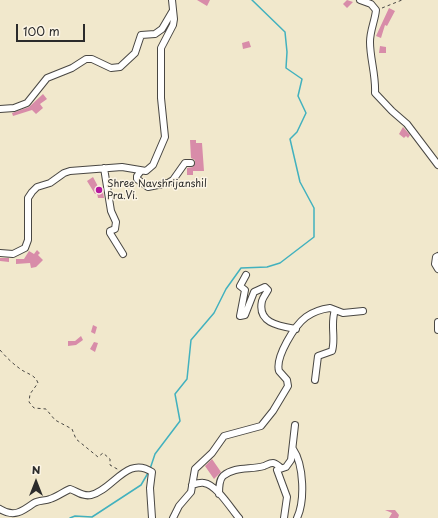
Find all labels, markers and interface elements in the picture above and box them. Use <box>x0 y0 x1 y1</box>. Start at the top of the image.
scale bar <box>18 16 87 42</box>
text: 100 m <box>23 22 60 40</box>
place label: Shree Navshrijanshil Pra.Vi. <box>107 178 207 202</box>
marker: Shree Navshrijanshil Pra.Vi. <box>94 185 104 195</box>
text: N <box>32 461 40 478</box>
north arrow <box>16 462 56 502</box>

